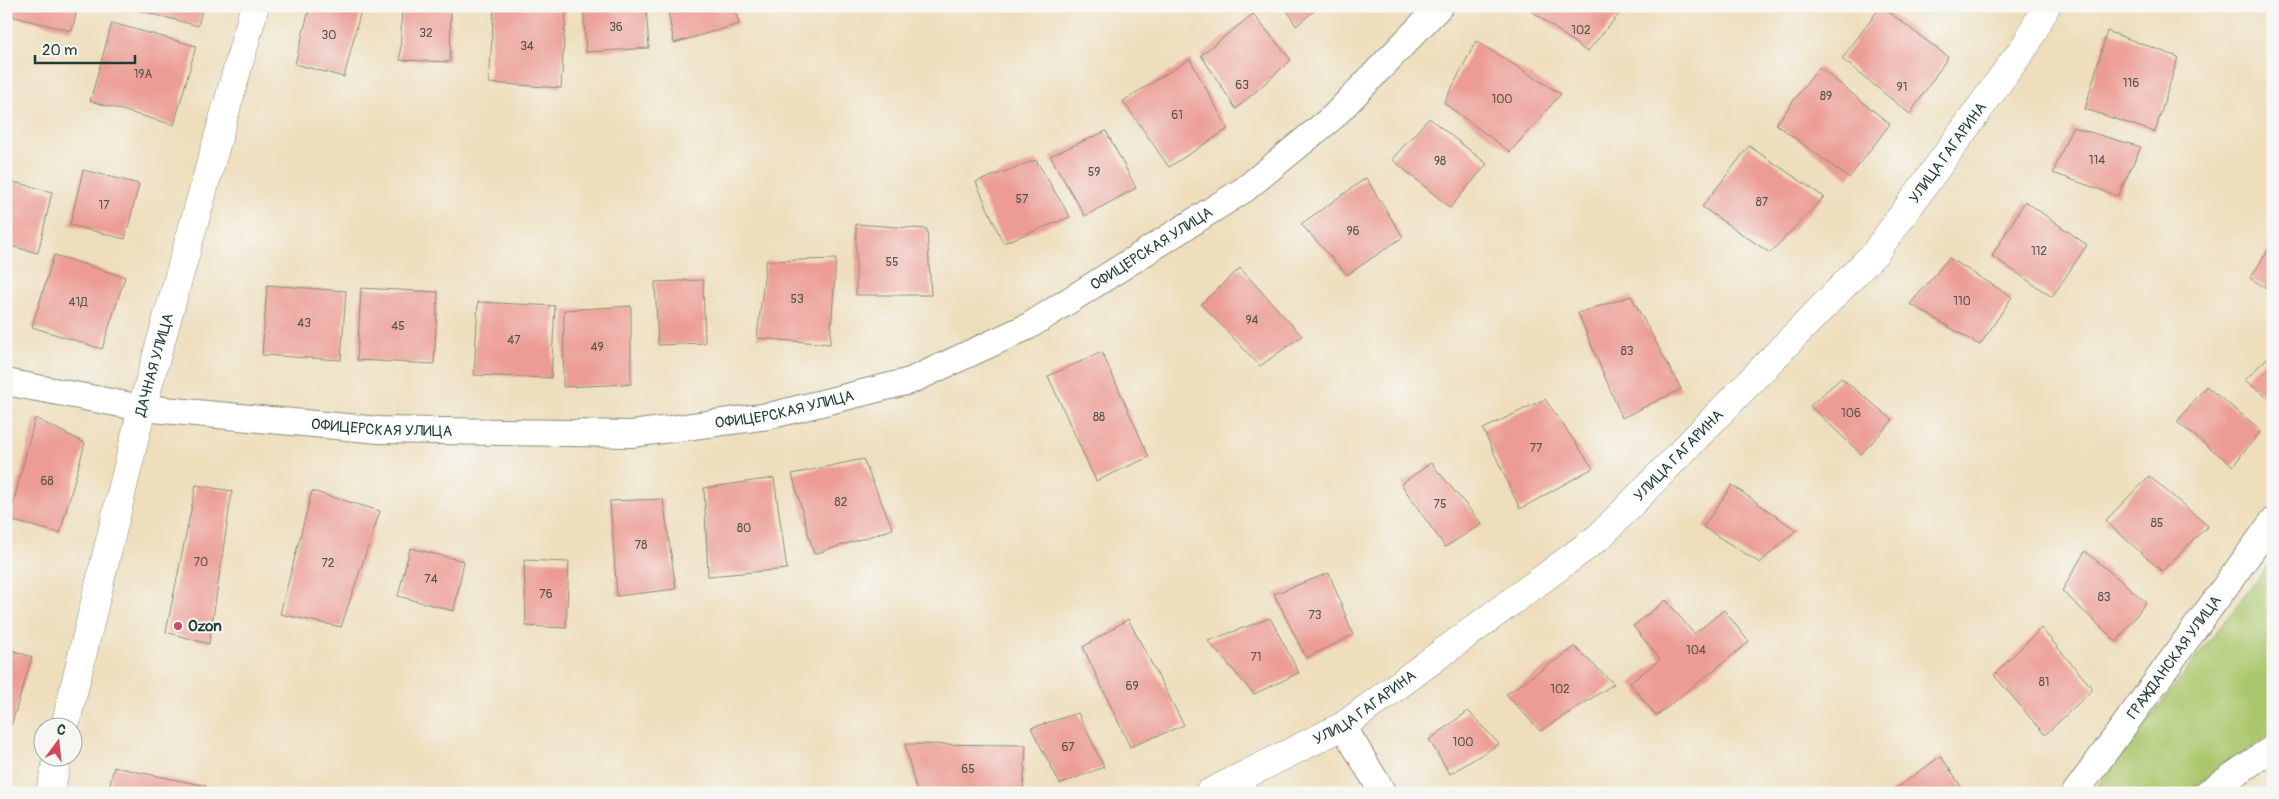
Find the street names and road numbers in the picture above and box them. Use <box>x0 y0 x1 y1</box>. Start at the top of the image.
street label: УЛИЦА ГАГАРИНА <box>1905 98 1991 207</box>
street label: ОФИЦЕРСКАЯ УЛИЦА <box>1087 203 1217 295</box>
street label: ДАЧНАЯ УЛИЦА <box>131 311 178 419</box>
street label: ОФИЦЕРСКАЯ УЛИЦА <box>714 386 856 433</box>
street label: УЛИЦА ГАГАРИНА <box>1630 406 1728 505</box>
street label: ОФИЦЕРСКАЯ УЛИЦА <box>310 415 453 441</box>
street label: ГРАЖДАНСКАЯ УЛИЦА <box>2123 592 2226 723</box>
street label: УЛИЦА ГАГАРИНА <box>1310 666 1420 749</box>

